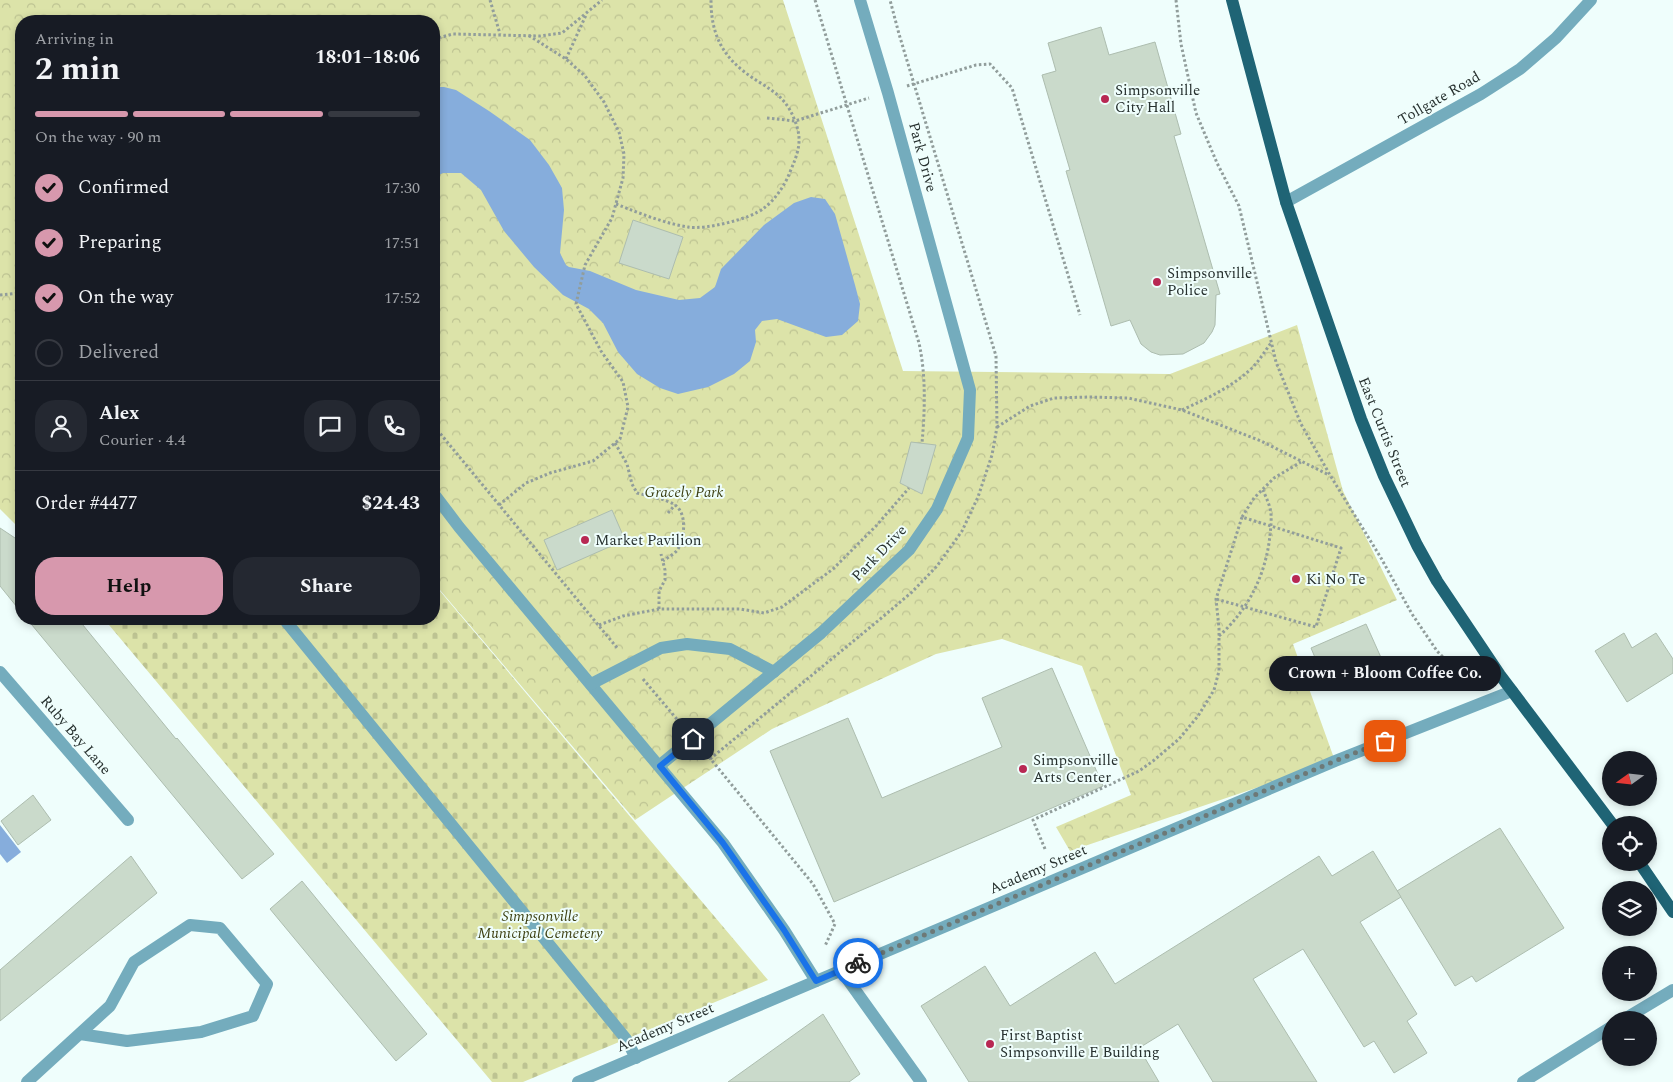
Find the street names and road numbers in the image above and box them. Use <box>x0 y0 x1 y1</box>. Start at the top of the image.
street label: Tollgate Road <box>1394 66 1485 131</box>
street label: Park Drive <box>902 120 943 195</box>
street label: East Curtis Street <box>1352 373 1417 491</box>
street label: Park Drive <box>846 520 912 587</box>
street label: Ruby Bay Lane <box>35 691 117 780</box>
street label: Academy Street <box>986 839 1091 900</box>
street label: Academy Street <box>613 997 718 1058</box>

